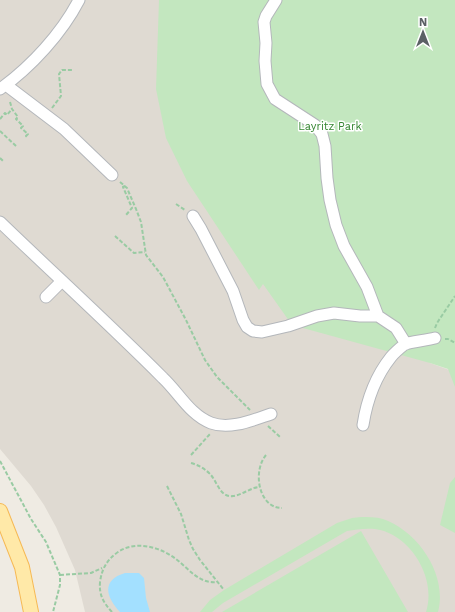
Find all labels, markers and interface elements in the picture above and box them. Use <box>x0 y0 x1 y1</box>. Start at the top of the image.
north arrow <box>403 12 443 52</box>
text: N <box>419 16 427 29</box>
park label: Layritz Park <box>298 120 362 133</box>

